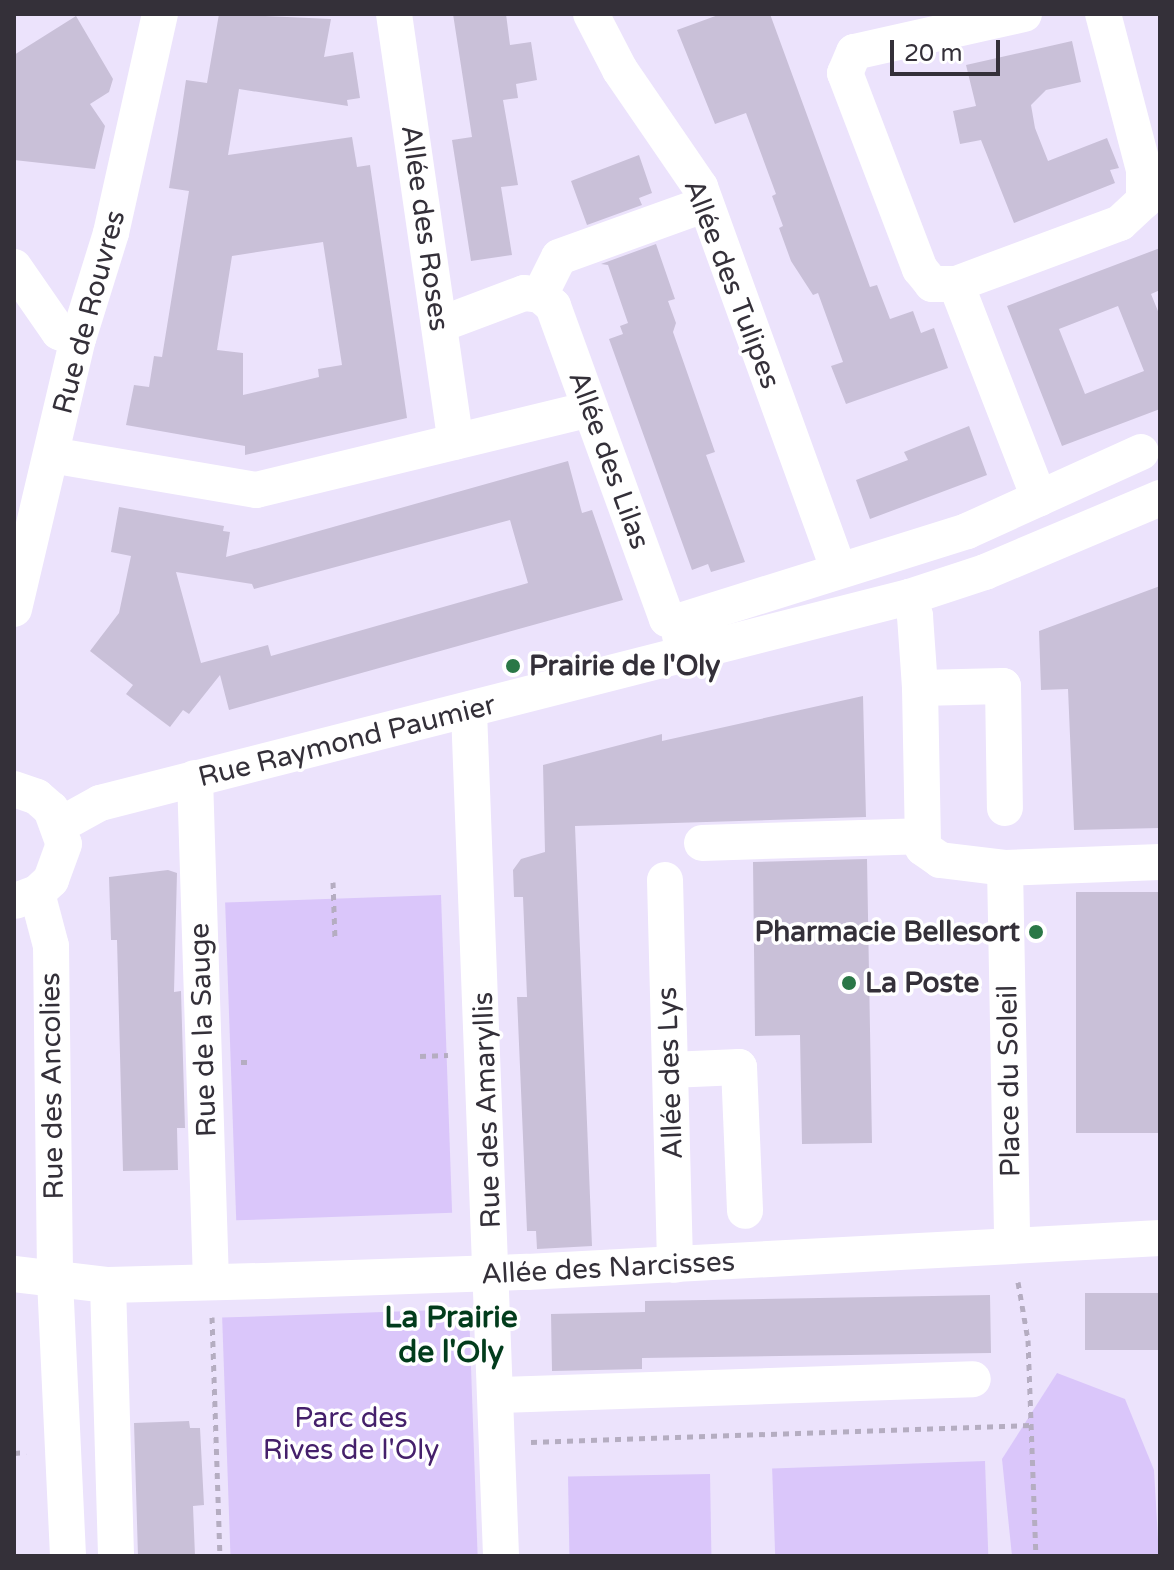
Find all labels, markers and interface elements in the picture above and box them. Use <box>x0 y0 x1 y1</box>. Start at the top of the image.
scale bar <box>894 24 1004 74</box>
text: 20 m <box>904 39 962 68</box>
street label: Allée des Roses <box>394 123 456 333</box>
street label: Allée des Tulipes <box>677 175 787 393</box>
street label: Rue de Rouvres <box>46 207 132 417</box>
street label: Allée des Lilas <box>561 366 657 554</box>
place label: Prairie de l'Oly <box>529 649 720 683</box>
marker: Prairie de l'Oly <box>504 657 522 675</box>
street label: Rue Raymond Paumier <box>195 688 499 794</box>
place label: Pharmacie Bellesort <box>755 915 1020 949</box>
street label: Rue de la Sauge <box>182 922 224 1138</box>
marker: Pharmacie Bellesort <box>1027 923 1045 941</box>
place label: La Poste <box>865 966 979 1000</box>
street label: Rue des Ancolies <box>33 972 71 1200</box>
marker: La Poste <box>840 974 858 992</box>
street label: Place du Soleil <box>991 985 1027 1177</box>
street label: Allée des Lys <box>650 986 690 1160</box>
street label: Rue des Amaryllis <box>466 991 508 1229</box>
street label: Allée des Narcisses <box>480 1245 736 1291</box>
district label: La Prairie de l'Oly <box>384 1300 518 1370</box>
park label: Parc des Rives de l'Oly <box>263 1401 439 1467</box>

